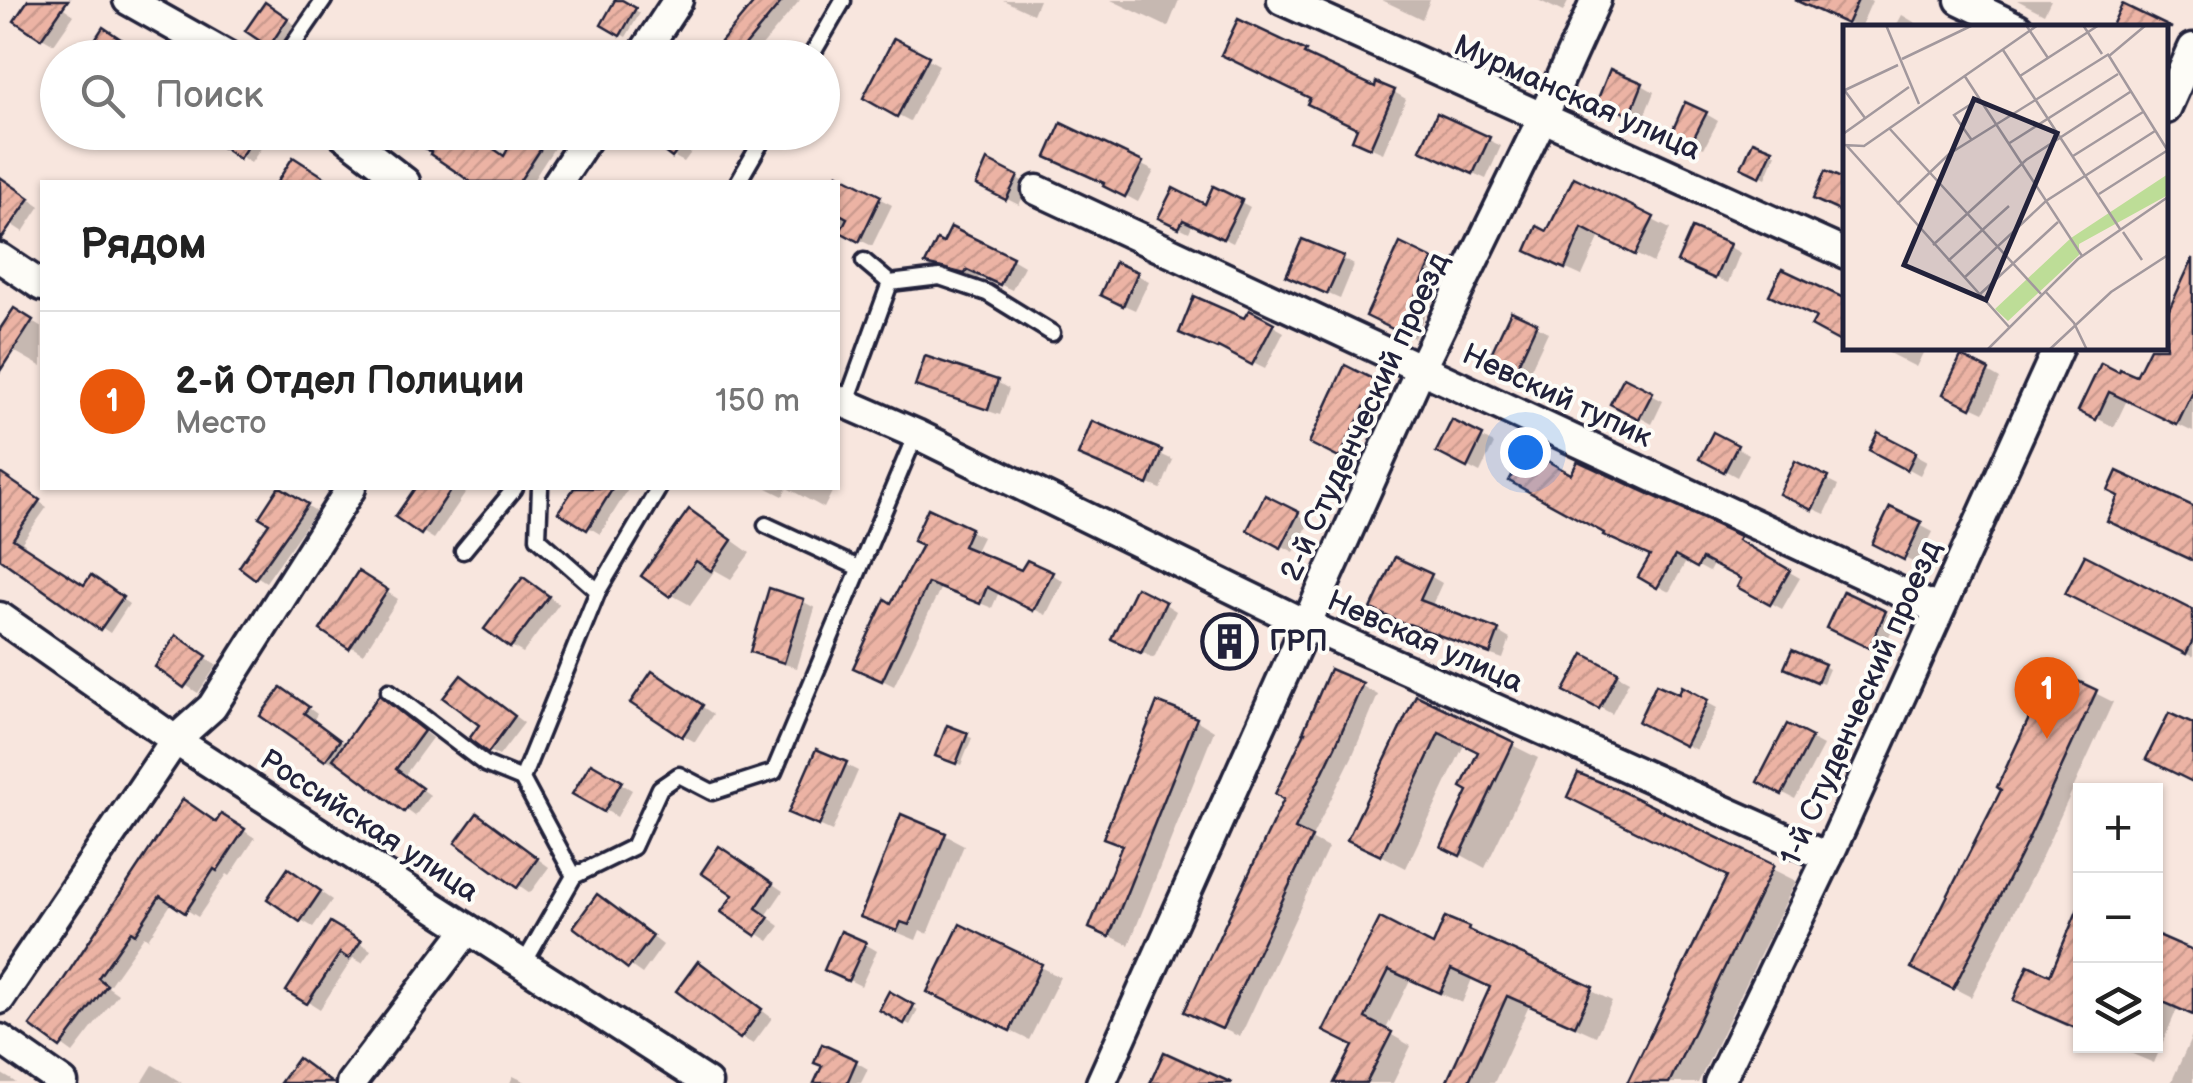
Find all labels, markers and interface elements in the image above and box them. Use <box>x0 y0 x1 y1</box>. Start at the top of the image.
inset map <box>1843 25 2168 350</box>
street label: Мурманская улица <box>1448 27 1706 169</box>
search box <box>40 40 840 150</box>
icon: search <box>75 68 130 123</box>
text: Поиск <box>155 73 263 118</box>
text: Рядом <box>80 220 207 271</box>
street label: 2-й Студенческий проезд <box>1273 247 1457 587</box>
street label: Невский тупик <box>1456 336 1658 456</box>
text: 2-й Отдел Полиции <box>175 359 525 404</box>
text: 1 <box>106 382 119 421</box>
text: 150 m <box>715 382 800 421</box>
text: Место <box>175 404 266 443</box>
your location <box>1500 427 1551 478</box>
street label: 1-й Студенческий проезд <box>1773 535 1949 871</box>
street label: Невская улица <box>1322 583 1529 701</box>
building icon: ГРП <box>1200 612 1260 672</box>
place label: ГРП <box>1269 624 1328 660</box>
pin: 1 <box>2014 656 2080 739</box>
street label: Российская улица <box>253 742 485 910</box>
map controls <box>2073 783 2163 1053</box>
button: + <box>2073 783 2163 873</box>
button: − <box>2073 873 2163 963</box>
button: layers <box>2073 963 2163 1053</box>

